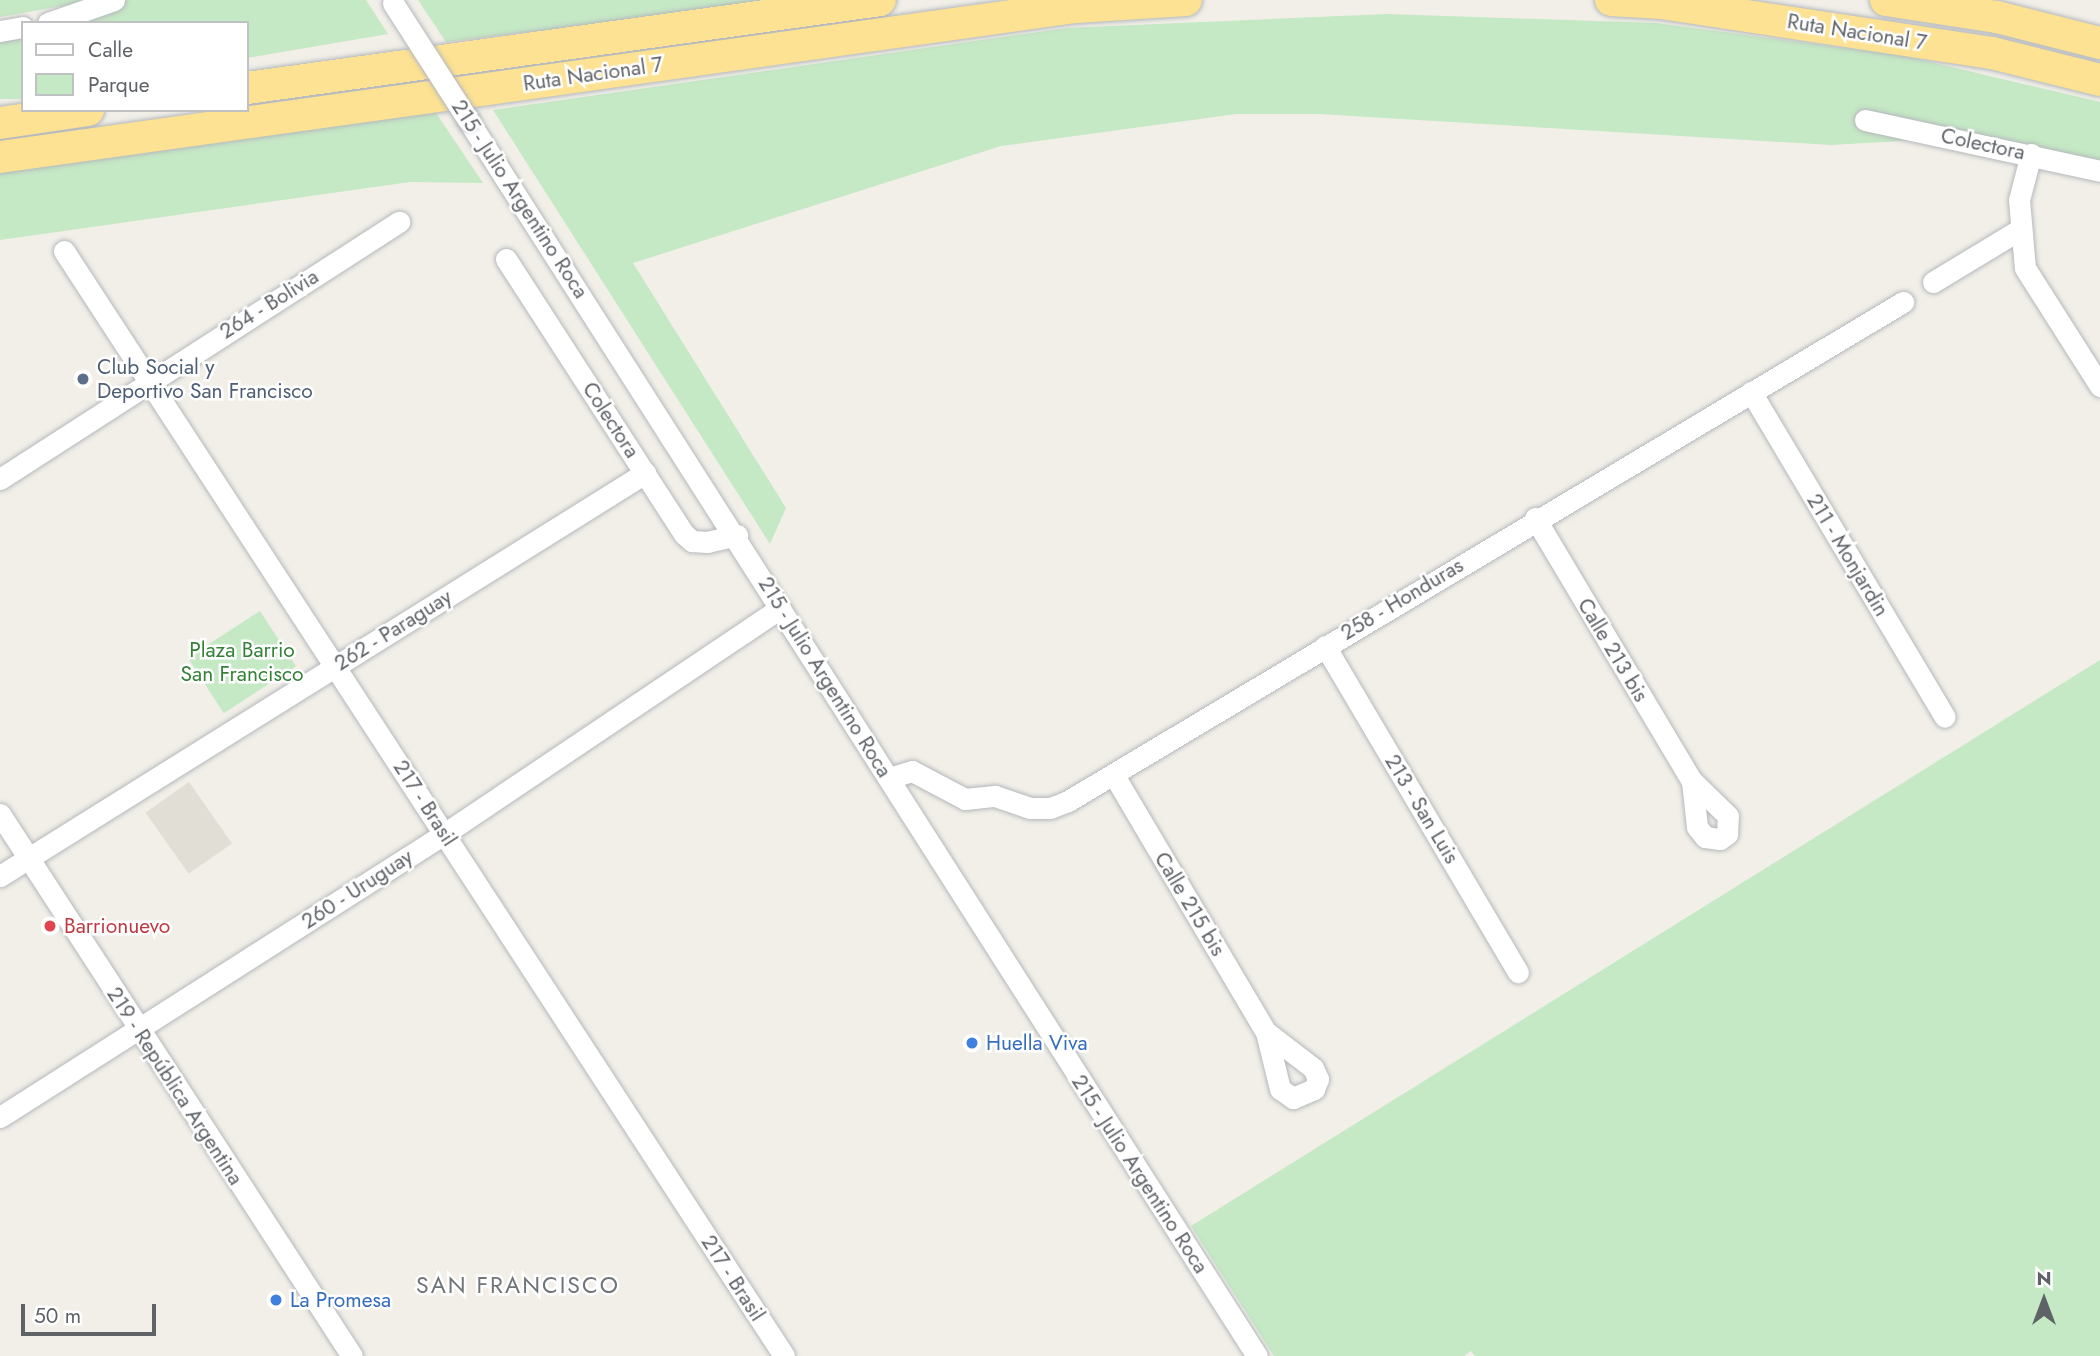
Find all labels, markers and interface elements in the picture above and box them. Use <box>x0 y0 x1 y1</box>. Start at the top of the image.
street label: Ruta Nacional 7 <box>1785 9 1929 55</box>
legend <box>21 21 248 112</box>
text: Calle <box>88 35 133 65</box>
street label: Ruta Nacional 7 <box>522 52 664 96</box>
text: Parque <box>88 70 150 100</box>
street label: 215 - Julio Argentino Roca <box>446 95 594 303</box>
street label: Colectora <box>1939 123 2027 165</box>
street label: 264 - Bolivia <box>215 264 323 344</box>
place label: Club Social y Deportivo San Francisco <box>97 354 313 404</box>
marker: Club Social y Deportivo San Francisco <box>75 371 91 387</box>
street label: Colectora <box>577 377 645 463</box>
street label: 211 - Monjardin <box>1802 489 1894 621</box>
street label: 258 - Honduras <box>1336 553 1468 645</box>
street label: 215 - Julio Argentino Roca <box>753 572 897 782</box>
street label: 262 - Paraguay <box>330 584 456 676</box>
street label: Calle 213 bis <box>1572 594 1654 706</box>
park label: Plaza Barrio San Francisco <box>181 637 303 687</box>
street label: 213 - San Luis <box>1380 750 1464 868</box>
street label: 217 - Brasil <box>388 755 462 851</box>
street label: 260 - Uruguay <box>297 844 417 934</box>
street label: Calle 215 bis <box>1149 847 1231 961</box>
place label: Barrionuevo <box>64 913 170 939</box>
marker: Barrionuevo <box>42 918 58 934</box>
street label: 219 - República Argentina <box>102 982 248 1190</box>
place label: Huella Viva <box>986 1030 1088 1056</box>
marker: Huella Viva <box>964 1035 980 1051</box>
street label: 215 - Julio Argentino Roca <box>1066 1070 1214 1278</box>
street label: 217 - Brasil <box>696 1230 770 1326</box>
north arrow <box>2009 1265 2079 1335</box>
text: N <box>2036 1265 2052 1292</box>
district label: SAN FRANCISCO <box>418 1271 618 1299</box>
place label: La Promesa <box>290 1287 391 1313</box>
scale bar <box>24 1290 159 1334</box>
marker: La Promesa <box>268 1292 284 1308</box>
text: 50 m <box>34 1301 81 1331</box>

